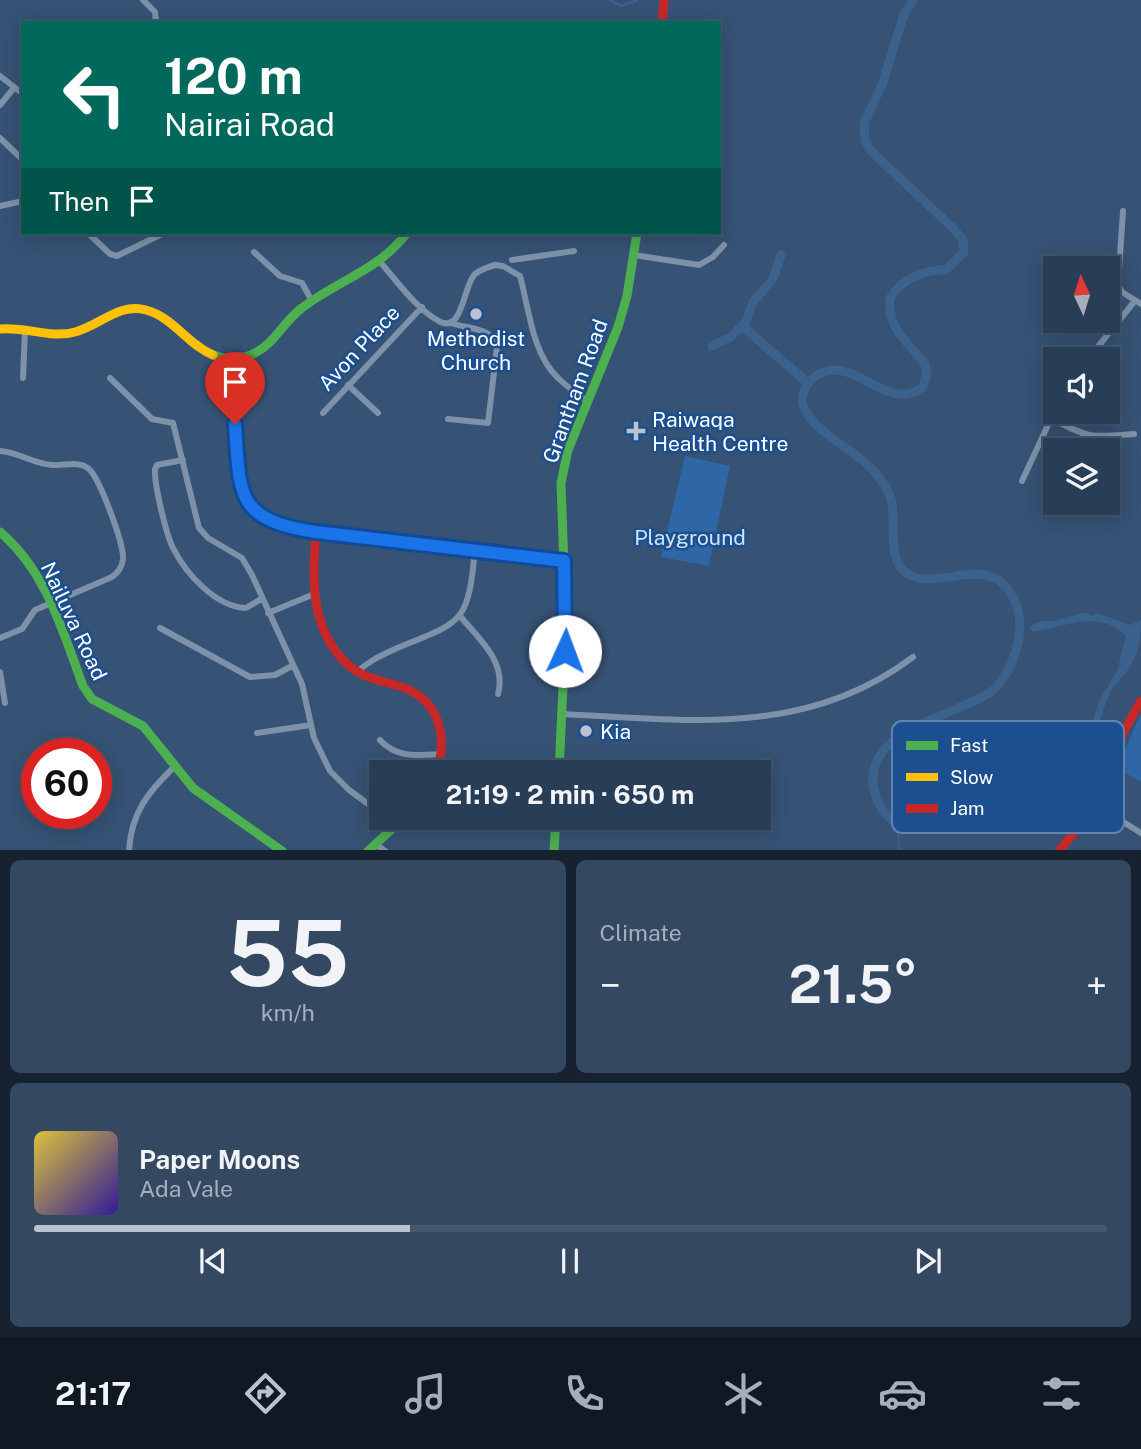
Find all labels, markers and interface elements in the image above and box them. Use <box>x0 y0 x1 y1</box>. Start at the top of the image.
text: 120 m <box>164 47 303 105</box>
icon: left <box>49 49 140 140</box>
text: Nairai Road <box>164 106 335 143</box>
icon: arrive <box>123 182 161 220</box>
text: Then <box>49 186 109 217</box>
north arrow <box>1043 256 1120 332</box>
map controls <box>1043 256 1120 515</box>
street label: Avon Place <box>313 300 405 396</box>
marker: Methodist Church <box>468 306 484 322</box>
street label: Grantham Road <box>537 316 613 466</box>
place label: Methodist Church <box>427 326 525 375</box>
button: sound <box>1043 347 1120 424</box>
pin <box>205 352 265 424</box>
icon: arrive <box>216 363 254 401</box>
place label: Raiwaqa Health Centre <box>652 407 788 456</box>
marker: Raiwaqa Health Centre <box>626 421 646 441</box>
button: layers <box>1043 438 1120 515</box>
park label: Playground <box>634 525 746 550</box>
street label: Nailuva Road <box>36 558 112 684</box>
position arrow <box>528 614 602 688</box>
place label: Kia <box>600 719 631 744</box>
legend <box>892 721 1124 833</box>
marker: Kia <box>578 723 594 739</box>
text: Fast <box>950 734 988 756</box>
speed limit sign: 60 <box>21 738 112 829</box>
text: Slow <box>950 766 994 788</box>
text: 21:19 · 2 min · 650 m <box>446 779 694 810</box>
text: Jam <box>950 797 984 819</box>
text: 55 <box>226 900 349 1006</box>
text: Climate <box>600 919 682 946</box>
text: 21.5° <box>789 954 918 1015</box>
text: − <box>600 963 621 1008</box>
text: + <box>1086 963 1107 1008</box>
text: km/h <box>261 999 315 1026</box>
text: Paper Moons <box>139 1144 300 1175</box>
text: Ada Vale <box>139 1175 233 1202</box>
icon: previous <box>194 1242 232 1280</box>
icon: pause <box>551 1242 589 1280</box>
icon: next <box>909 1242 947 1280</box>
icon: directions <box>241 1369 290 1418</box>
icon: music <box>401 1369 450 1418</box>
icon: phone <box>560 1369 609 1418</box>
icon: climate <box>719 1369 768 1418</box>
icon: car <box>878 1369 927 1418</box>
icon: filters <box>1037 1369 1086 1418</box>
text: 21:17 <box>55 1375 131 1412</box>

